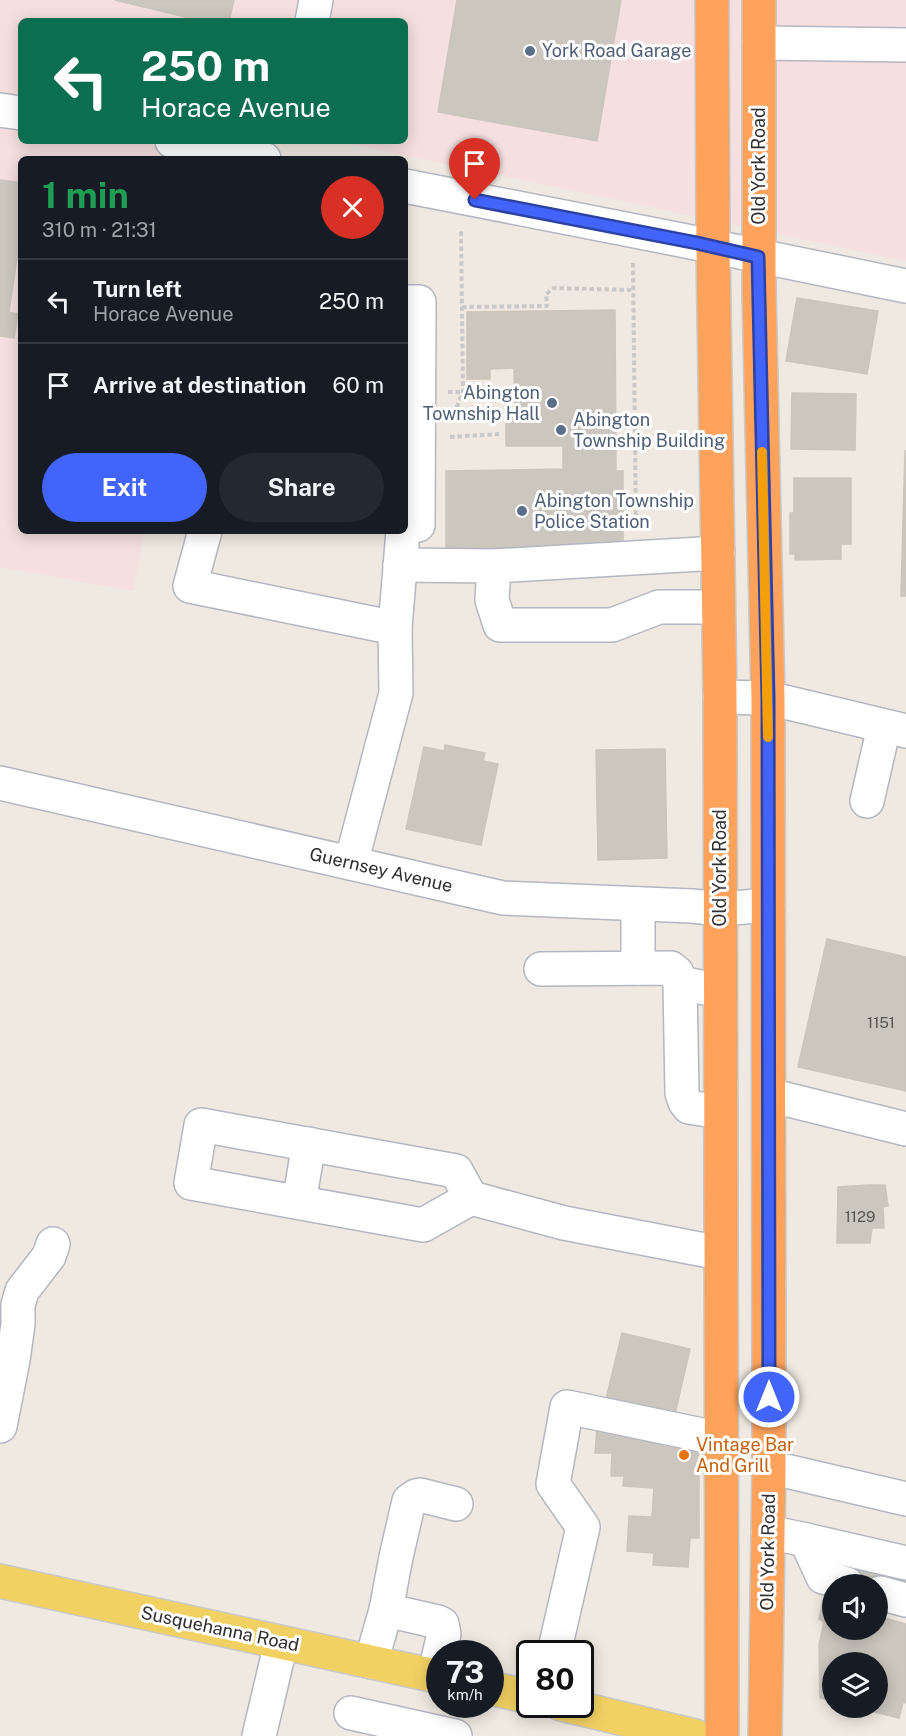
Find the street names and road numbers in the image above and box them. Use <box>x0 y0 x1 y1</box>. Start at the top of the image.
street label: Old York Road <box>748 107 769 225</box>
street label: Old York Road <box>709 809 730 927</box>
street label: Guernsey Avenue <box>308 843 455 896</box>
street label: Old York Road <box>756 1493 779 1611</box>
street label: Susquehanna Road <box>139 1602 301 1656</box>

